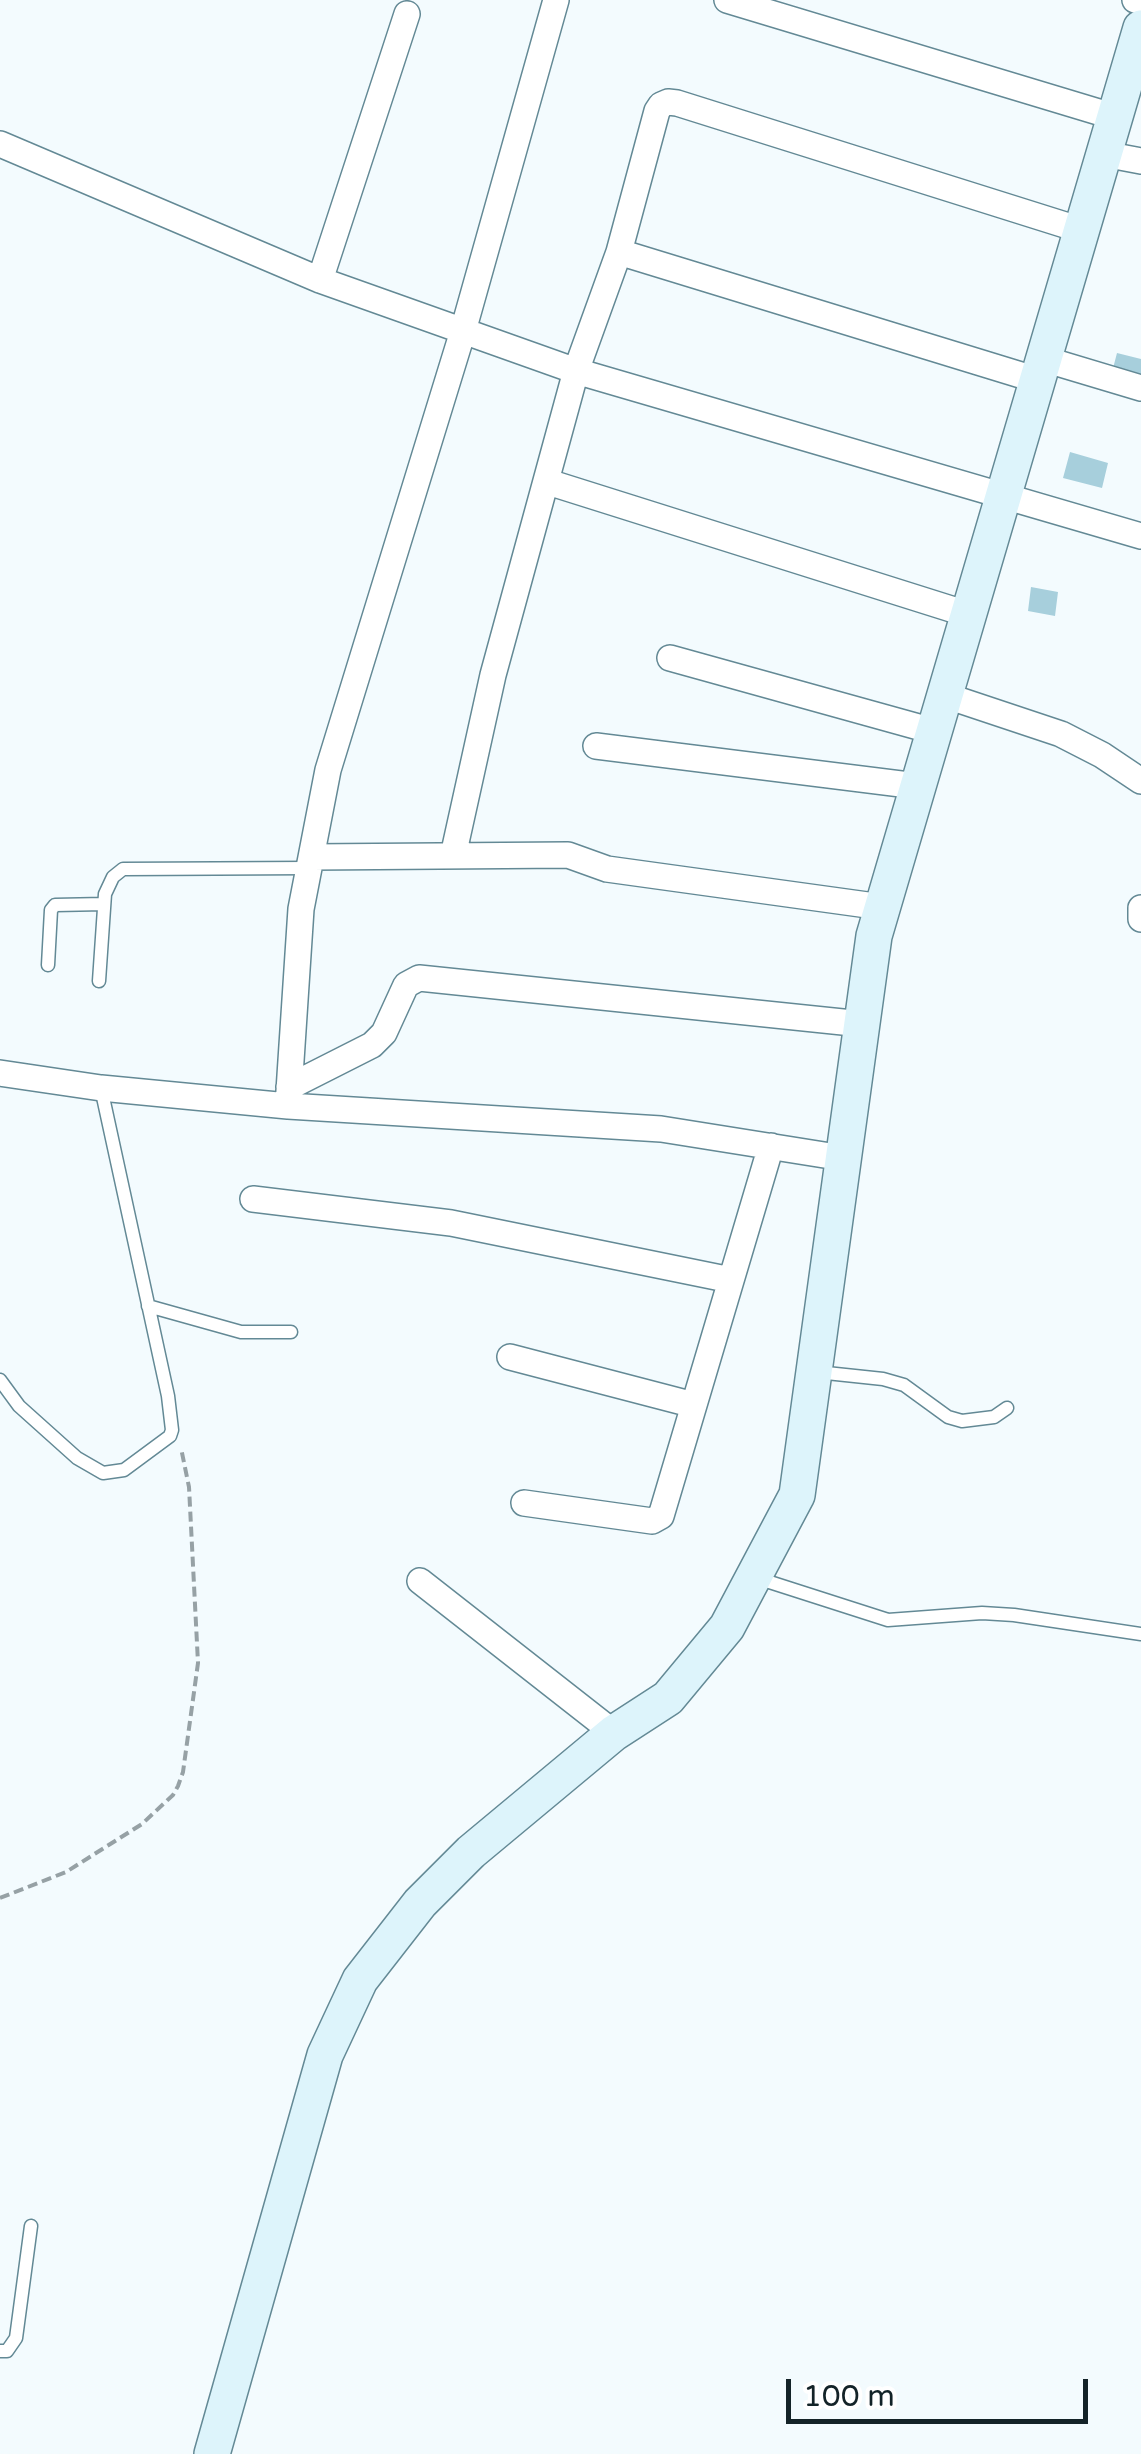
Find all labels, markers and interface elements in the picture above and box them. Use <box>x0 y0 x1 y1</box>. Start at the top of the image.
scale bar <box>791 2359 1094 2421</box>
text: 100 m <box>803 2378 895 2415</box>

